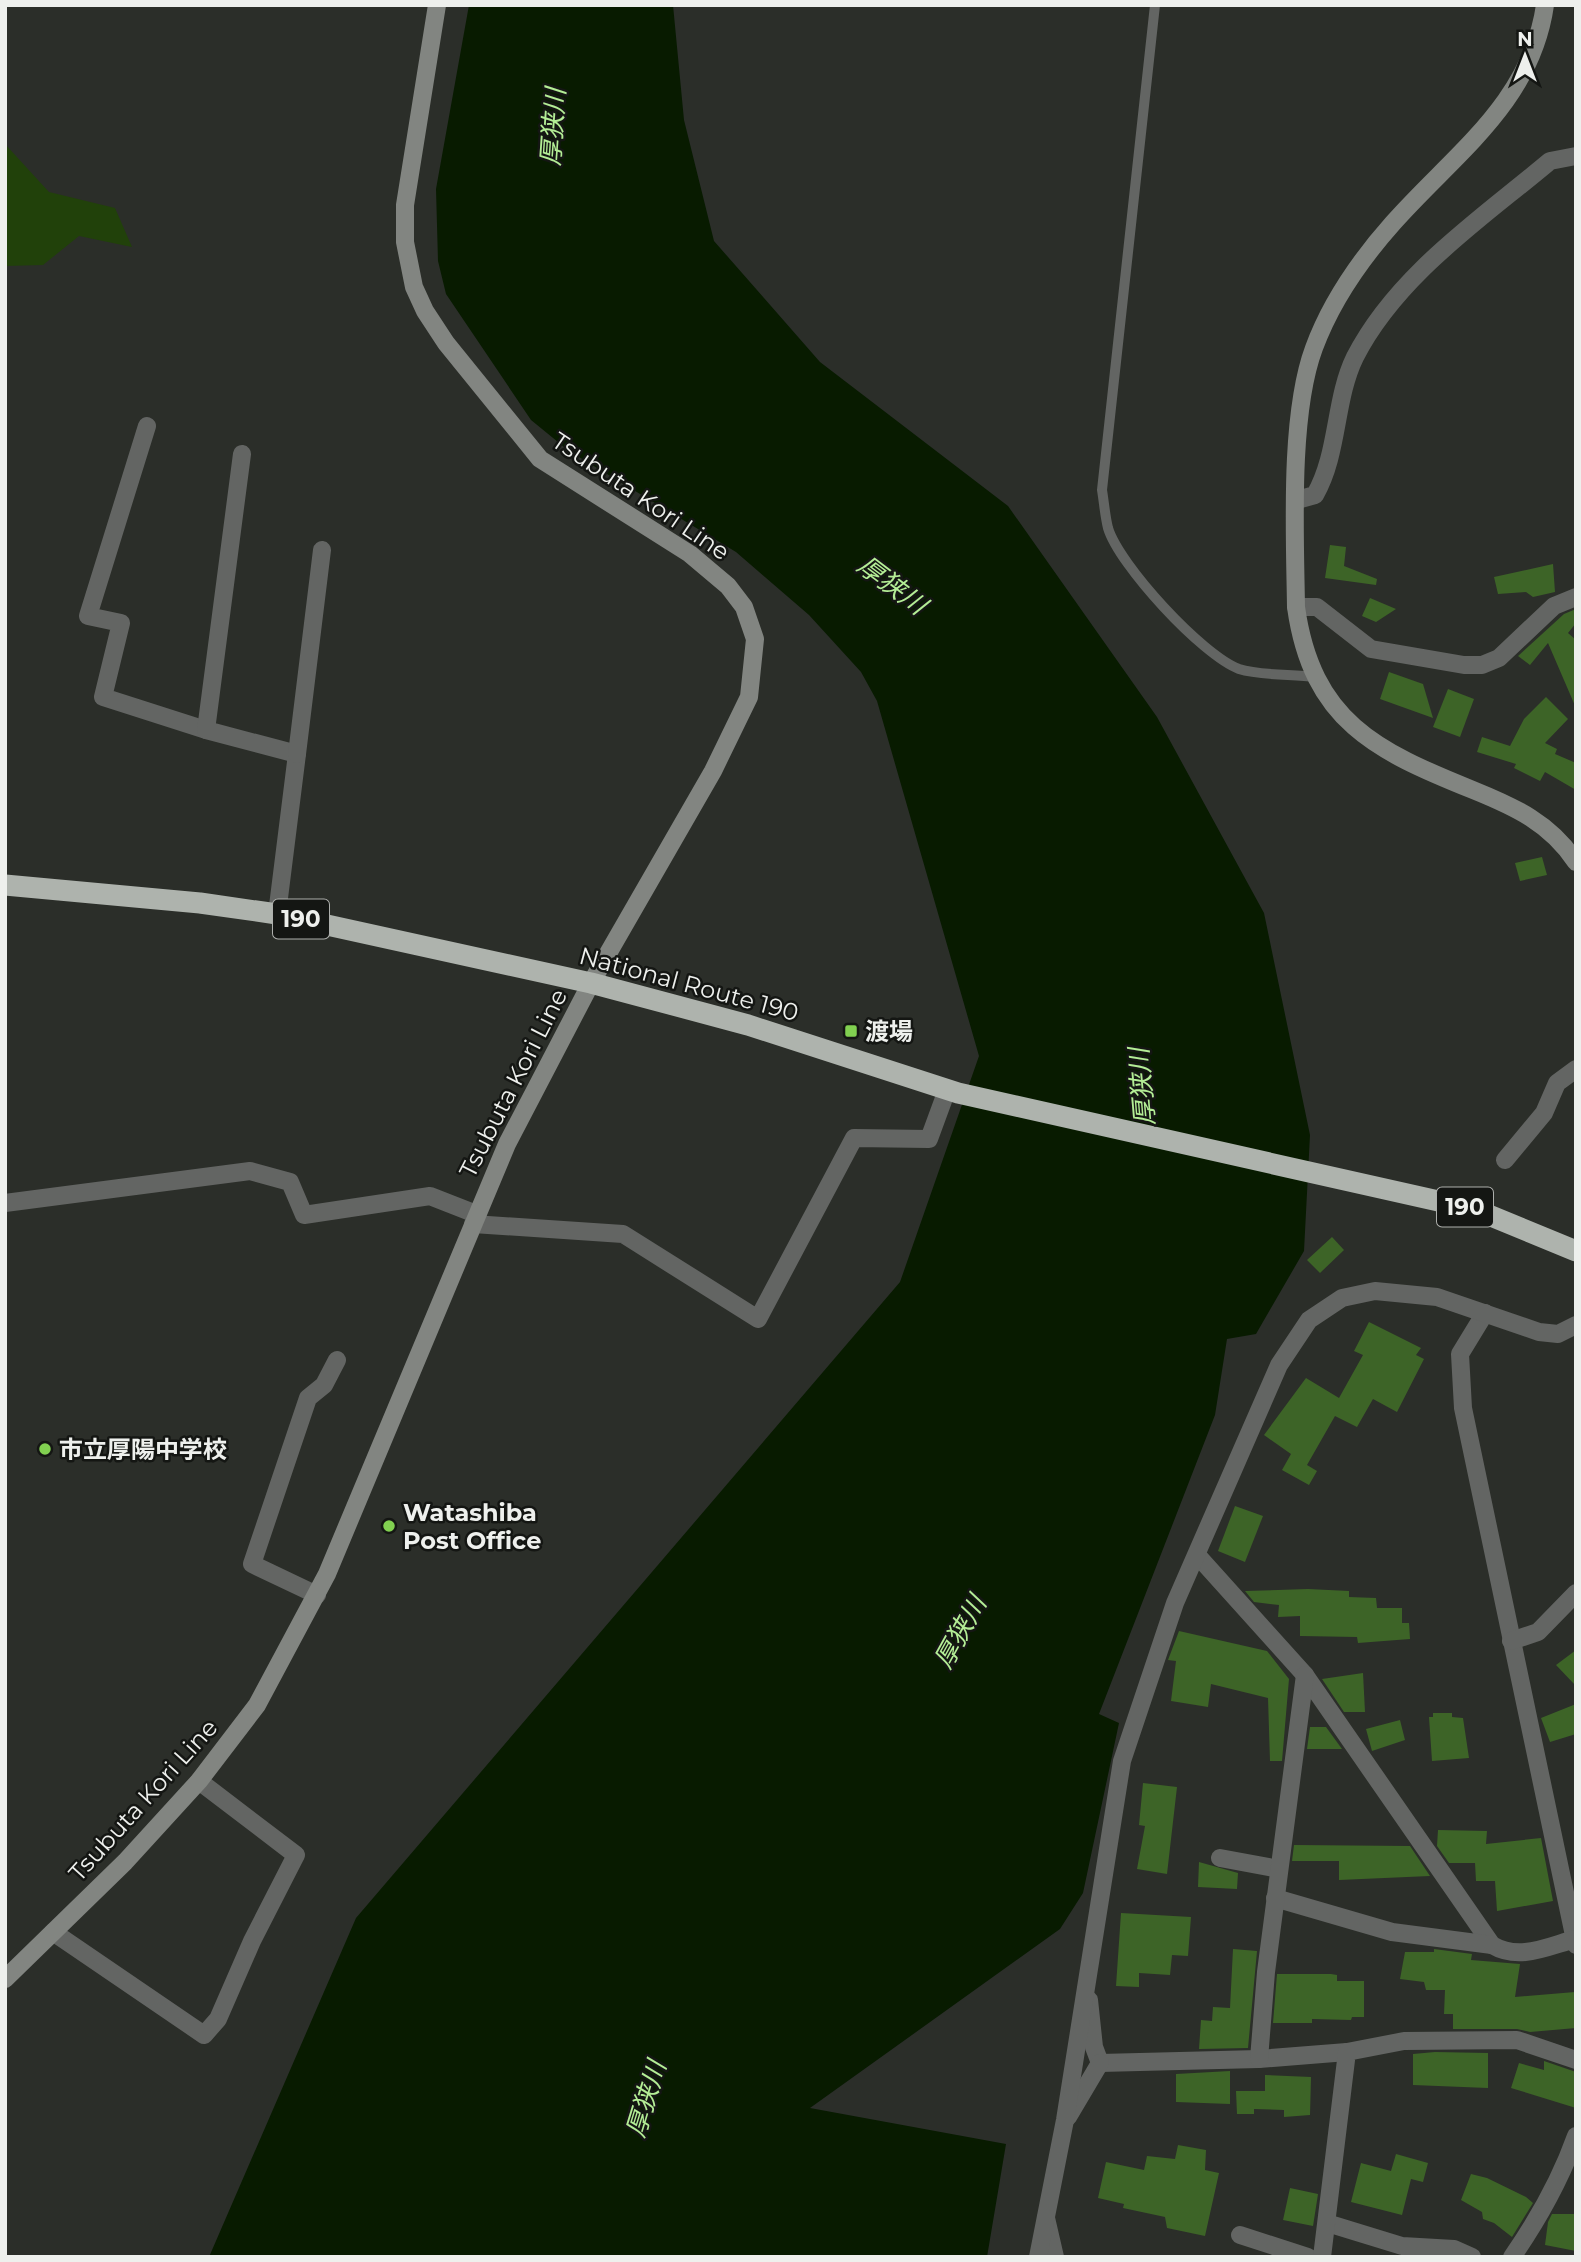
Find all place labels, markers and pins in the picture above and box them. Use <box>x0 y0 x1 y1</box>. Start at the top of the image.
place label: 渡場 <box>865 1017 913 1046</box>
marker: 渡場 <box>843 1023 859 1039</box>
place label: 市立厚陽中学校 <box>59 1435 227 1464</box>
marker: 市立厚陽中学校 <box>37 1441 53 1457</box>
place label: Watashiba Post Office <box>403 1498 541 1555</box>
marker: Watashiba Post Office <box>381 1518 397 1534</box>

